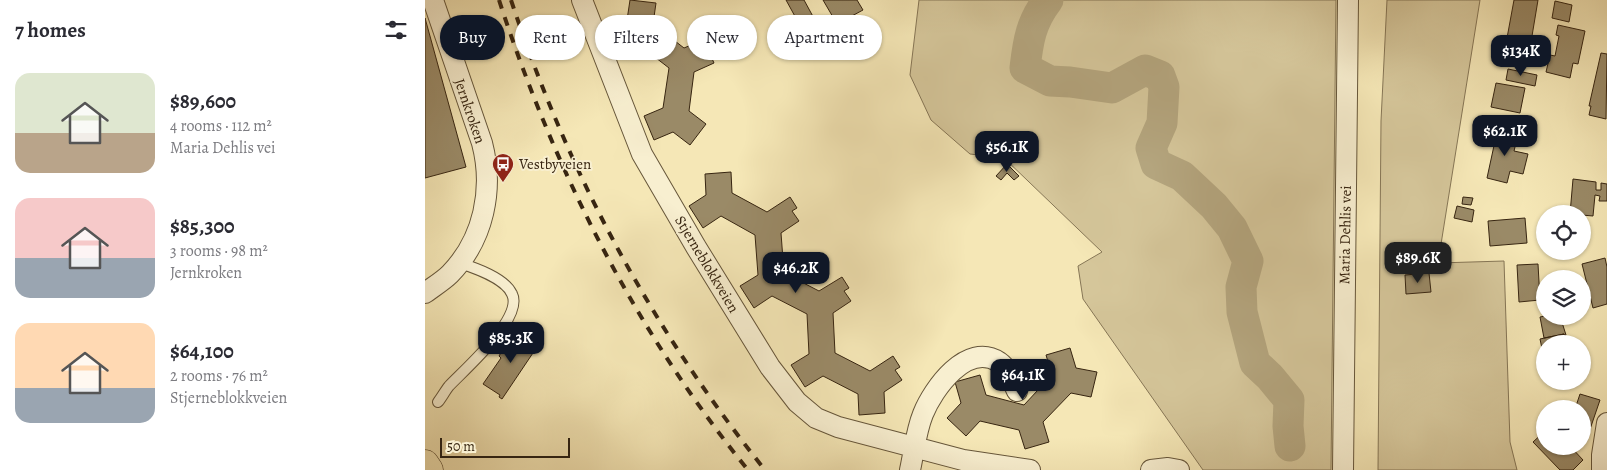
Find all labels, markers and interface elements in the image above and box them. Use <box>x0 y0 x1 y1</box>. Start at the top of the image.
chip: Buy <box>440 15 505 60</box>
chip: Rent <box>515 15 585 60</box>
chip: Filters <box>595 15 677 60</box>
chip: New <box>687 15 757 60</box>
chip: Apartment <box>767 15 882 60</box>
text: 7 homes <box>15 16 86 44</box>
icon: filters <box>382 16 410 44</box>
pin: $134K <box>1486 34 1556 77</box>
text: $134K <box>1502 40 1540 62</box>
street label: Jernkroken <box>450 76 490 146</box>
text: $89,600 <box>170 87 236 115</box>
icon: home <box>55 93 115 153</box>
pin: $62.1K <box>1464 114 1546 157</box>
text: 4 rooms · 112 m² <box>170 115 272 137</box>
text: $62.1K <box>1483 120 1527 142</box>
pin: $56.1K <box>966 130 1048 173</box>
text: $56.1K <box>986 136 1028 158</box>
text: Maria Dehlis vei <box>170 137 276 159</box>
bus stop icon: Vestbyveien <box>491 152 515 183</box>
place label: Vestbyveien <box>518 154 591 174</box>
street label: Maria Dehlis vei <box>1334 185 1356 285</box>
map controls <box>1536 205 1591 455</box>
button: locate <box>1536 205 1591 260</box>
text: $85,300 <box>170 212 235 240</box>
street label: Stjerneblokkveien <box>670 212 744 316</box>
icon: home <box>55 218 115 278</box>
text: 3 rooms · 98 m² <box>170 240 268 262</box>
pin: $89.6K <box>1377 242 1459 284</box>
text: $89.6K <box>1396 247 1440 269</box>
pin: $46.2K <box>755 252 837 294</box>
text: $46.2K <box>773 257 819 279</box>
text: Jernkroken <box>170 262 242 284</box>
button: layers <box>1536 270 1591 325</box>
pin: $85.3K <box>470 322 552 364</box>
text: $85.3K <box>489 327 533 349</box>
button: + <box>1536 335 1591 390</box>
text: $64,100 <box>170 337 234 365</box>
icon: home <box>55 343 115 403</box>
pin: $64.1K <box>982 358 1064 401</box>
text: $64.1K <box>1001 364 1045 386</box>
text: 2 rooms · 76 m² <box>170 365 268 387</box>
text: Stjerneblokkveien <box>170 387 287 409</box>
button: − <box>1536 400 1591 455</box>
scale bar <box>440 435 570 458</box>
text: 50 m <box>447 437 475 456</box>

